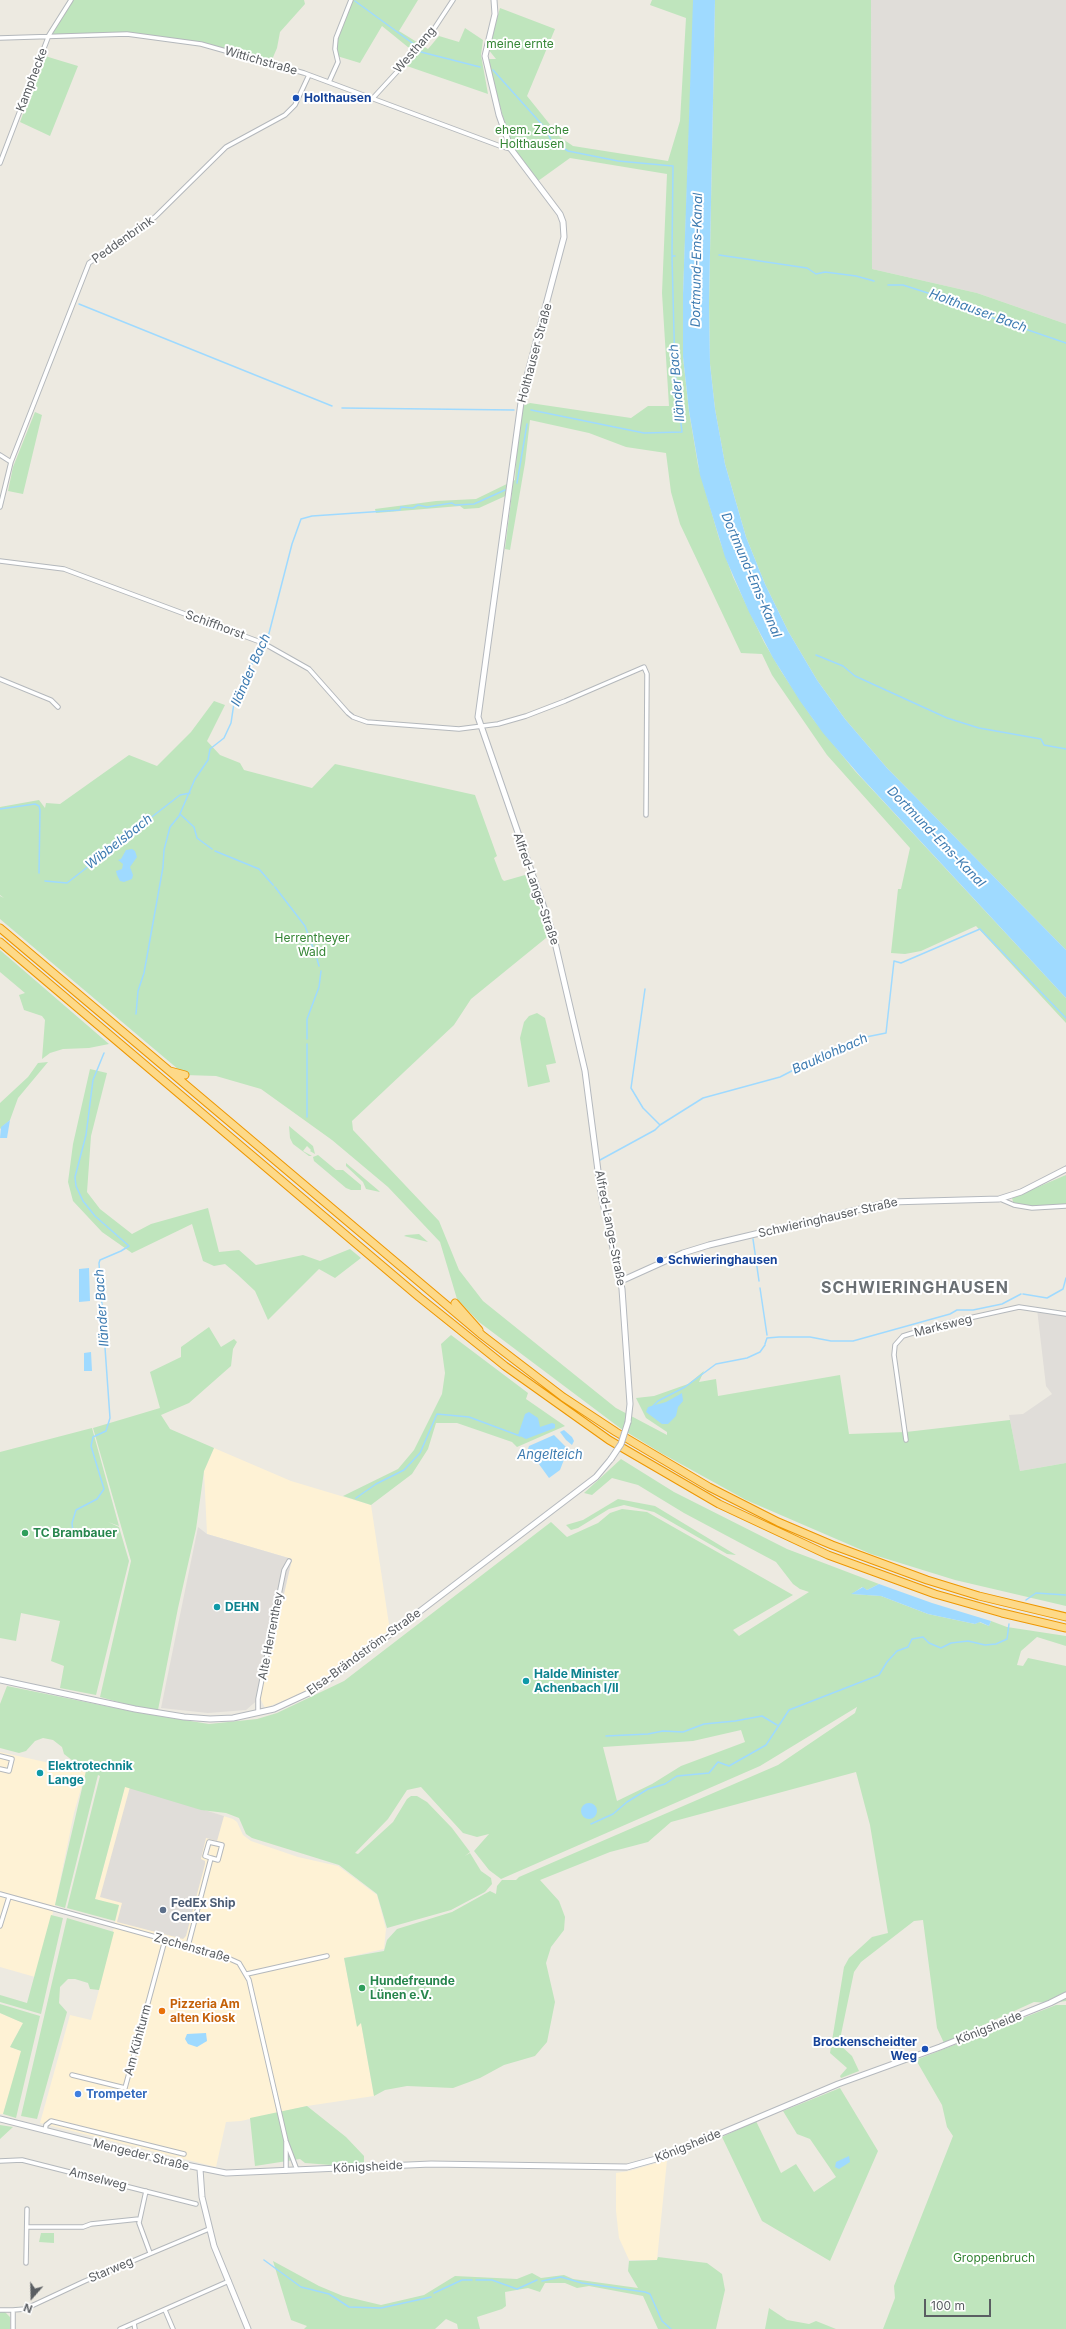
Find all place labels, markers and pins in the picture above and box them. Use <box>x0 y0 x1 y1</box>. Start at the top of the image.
place label: Holthausen <box>304 91 371 105</box>
marker: Holthausen <box>291 93 301 103</box>
place label: Schwieringhausen <box>668 1253 778 1267</box>
marker: Schwieringhausen <box>655 1255 665 1265</box>
place label: TC Brambauer <box>33 1526 117 1540</box>
marker: TC Brambauer <box>20 1528 30 1538</box>
place label: DEHN <box>225 1600 259 1614</box>
marker: DEHN <box>212 1602 222 1612</box>
place label: Halde Minister Achenbach I/II <box>534 1667 619 1695</box>
marker: Halde Minister Achenbach I/II <box>521 1676 531 1686</box>
place label: Elektrotechnik Lange <box>48 1759 133 1787</box>
marker: Elektrotechnik Lange <box>35 1768 45 1778</box>
place label: FedEx Ship Center <box>171 1896 236 1924</box>
marker: FedEx Ship Center <box>158 1905 168 1915</box>
place label: Hundefreunde Lünen e.V. <box>370 1974 455 2002</box>
marker: Hundefreunde Lünen e.V. <box>357 1983 367 1993</box>
place label: Pizzeria Am alten Kiosk <box>170 1997 240 2025</box>
marker: Pizzeria Am alten Kiosk <box>157 2006 167 2016</box>
place label: Brockenscheidter Weg <box>813 2035 917 2063</box>
marker: Brockenscheidter Weg <box>920 2044 930 2054</box>
place label: Trompeter <box>86 2087 147 2101</box>
marker: Trompeter <box>73 2089 83 2099</box>

